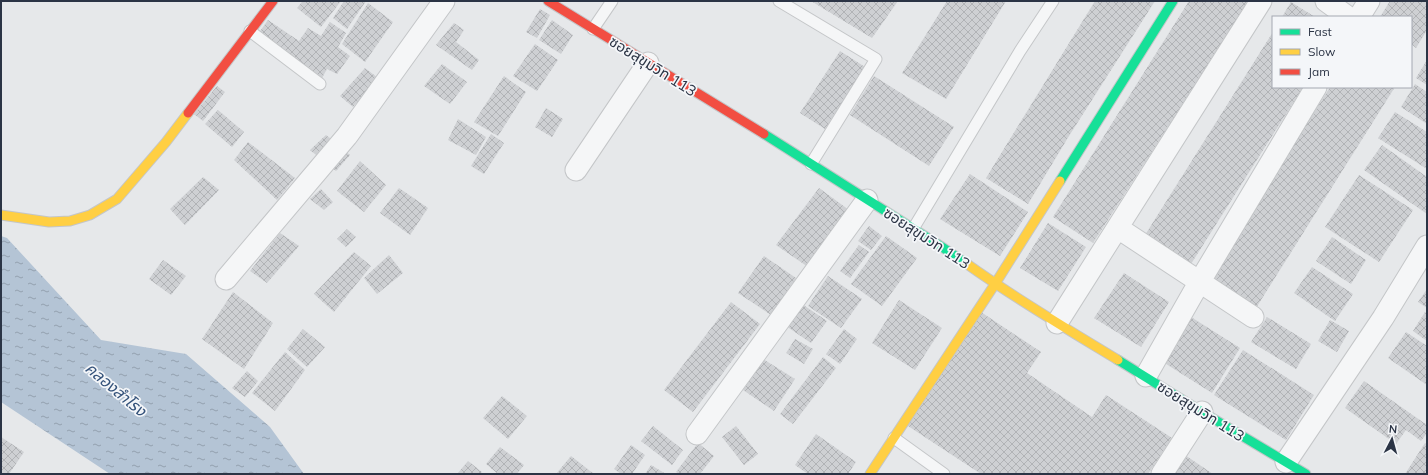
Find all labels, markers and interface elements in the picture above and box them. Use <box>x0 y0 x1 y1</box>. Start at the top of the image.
legend <box>1272 16 1412 88</box>
text: Fast <box>1308 24 1332 39</box>
street label: ซอยสุขุมวิท 113 <box>606 32 700 100</box>
text: Slow <box>1308 44 1336 59</box>
text: Jam <box>1308 64 1330 79</box>
street label: ซอยสุขุมวิท 113 <box>880 203 974 273</box>
water label: คลองสำโรง <box>81 358 152 421</box>
street label: ซอยสุขุมวิท 113 <box>1154 377 1248 445</box>
north arrow <box>1372 419 1412 459</box>
text: N <box>1388 422 1398 436</box>

